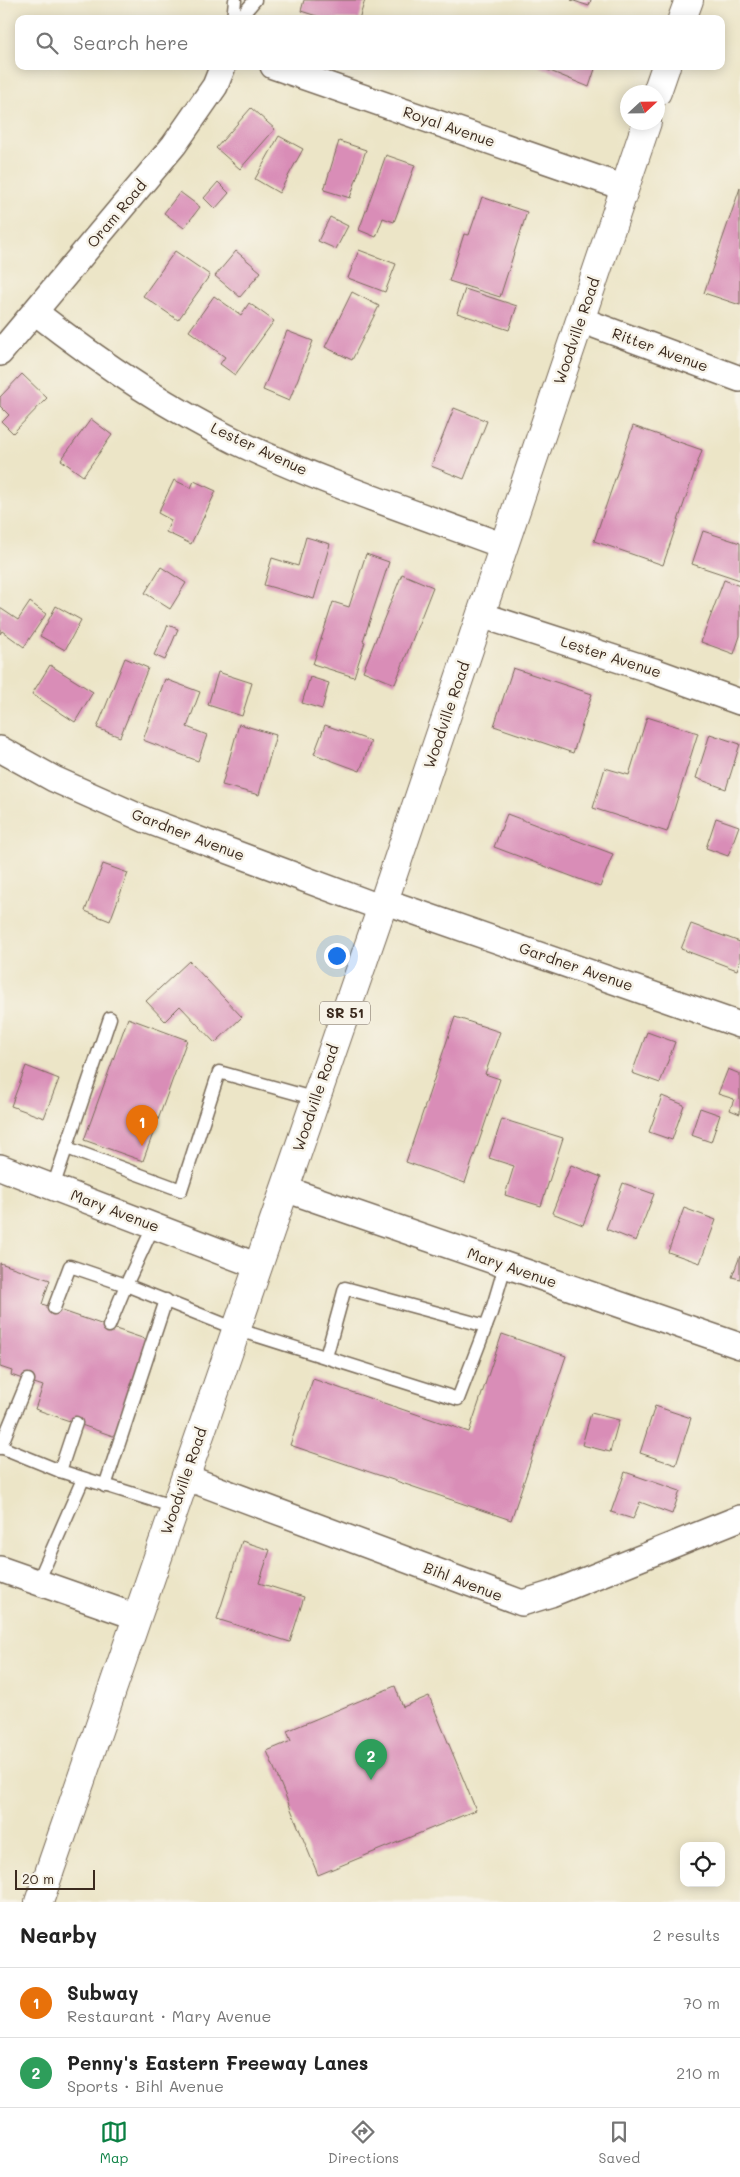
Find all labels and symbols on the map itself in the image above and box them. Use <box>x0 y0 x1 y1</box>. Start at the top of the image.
north arrow <box>620 85 665 130</box>
street label: Royal Avenue <box>401 101 498 151</box>
street label: Oram Road <box>82 175 151 252</box>
street label: Woodville Road <box>548 274 604 387</box>
street label: Ritter Avenue <box>610 322 711 376</box>
street label: Lester Avenue <box>208 417 311 479</box>
street label: Lester Avenue <box>558 630 664 682</box>
street label: Woodville Road <box>418 658 474 771</box>
street label: Gardner Avenue <box>129 803 248 865</box>
street label: Gardner Avenue <box>517 937 636 995</box>
your location <box>324 943 350 969</box>
road number: SR 51 <box>320 1001 370 1024</box>
street label: Woodville Road <box>287 1041 343 1154</box>
pin: 1 <box>126 1105 158 1146</box>
street label: Mary Avenue <box>68 1184 163 1236</box>
street label: Mary Avenue <box>465 1242 560 1292</box>
street label: Woodville Road <box>155 1424 211 1537</box>
street label: Bihl Avenue <box>421 1557 506 1605</box>
pin: 2 <box>355 1739 387 1780</box>
scale bar <box>15 1867 95 1890</box>

